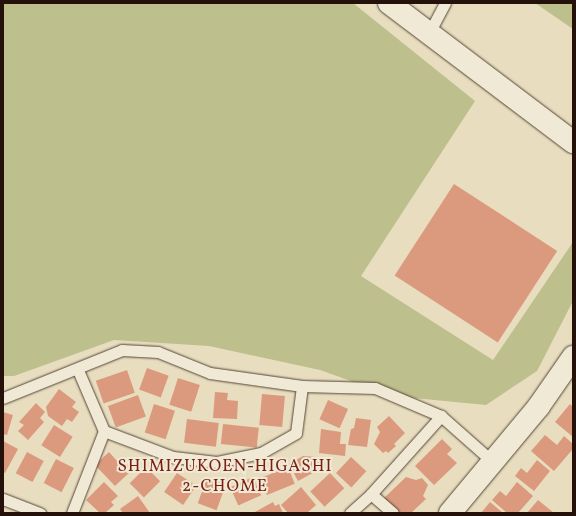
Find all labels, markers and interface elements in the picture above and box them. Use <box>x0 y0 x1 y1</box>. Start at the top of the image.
district label: SHIMIZUKOEN-HIGASHI 2-CHOME <box>117 457 333 497</box>

